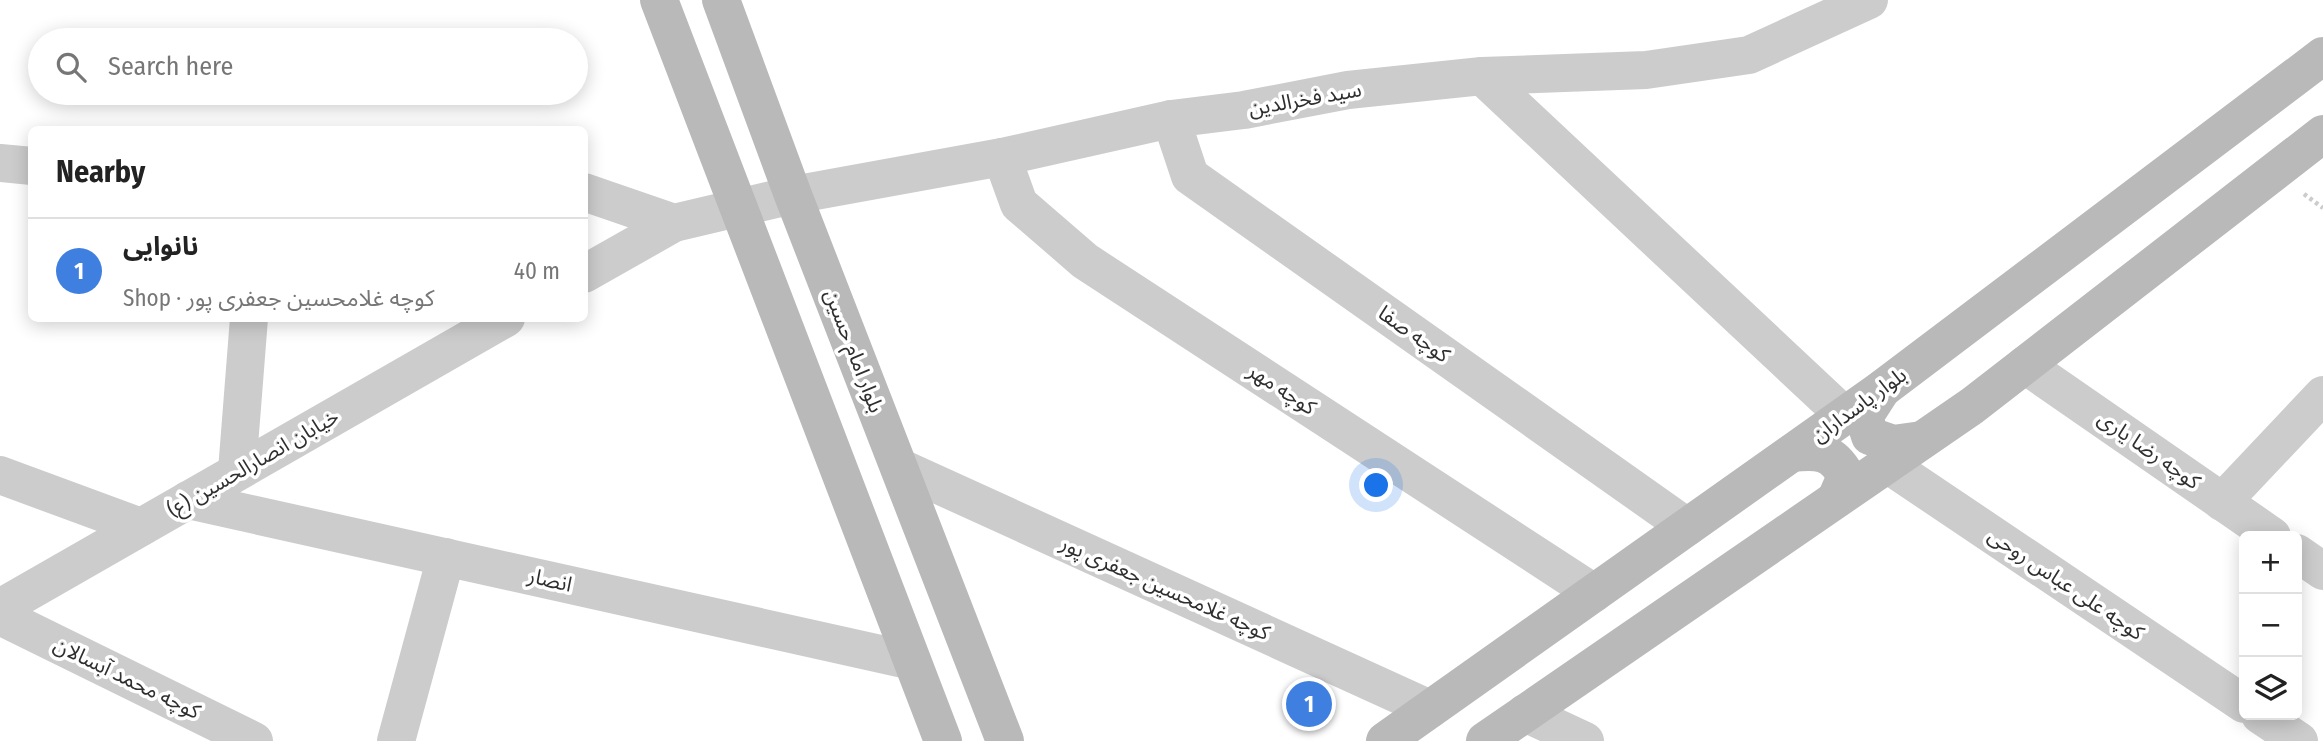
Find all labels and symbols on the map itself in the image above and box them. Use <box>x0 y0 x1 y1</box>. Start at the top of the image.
street label: سید فخرالدین <box>1247 76 1363 122</box>
street label: بلوار امام حسین <box>816 286 889 417</box>
street label: کوچه صفا <box>1373 300 1455 368</box>
street label: کوچه مهر <box>1242 357 1321 421</box>
street label: بلوار پاسداران <box>1806 362 1912 448</box>
street label: خیابان انصارالحسین (ع) <box>162 403 345 525</box>
street label: کوچه رضا یاری <box>2093 405 2206 495</box>
your location <box>1359 468 1393 502</box>
street label: کوچه علی عباس روحی <box>1983 522 2149 646</box>
street label: کوچه غلامحسین جعفری پور <box>1055 530 1274 646</box>
street label: انصار <box>524 562 575 598</box>
street label: کوچه محمد آبسالان <box>49 631 205 725</box>
pin: 1 <box>1286 678 1332 730</box>

